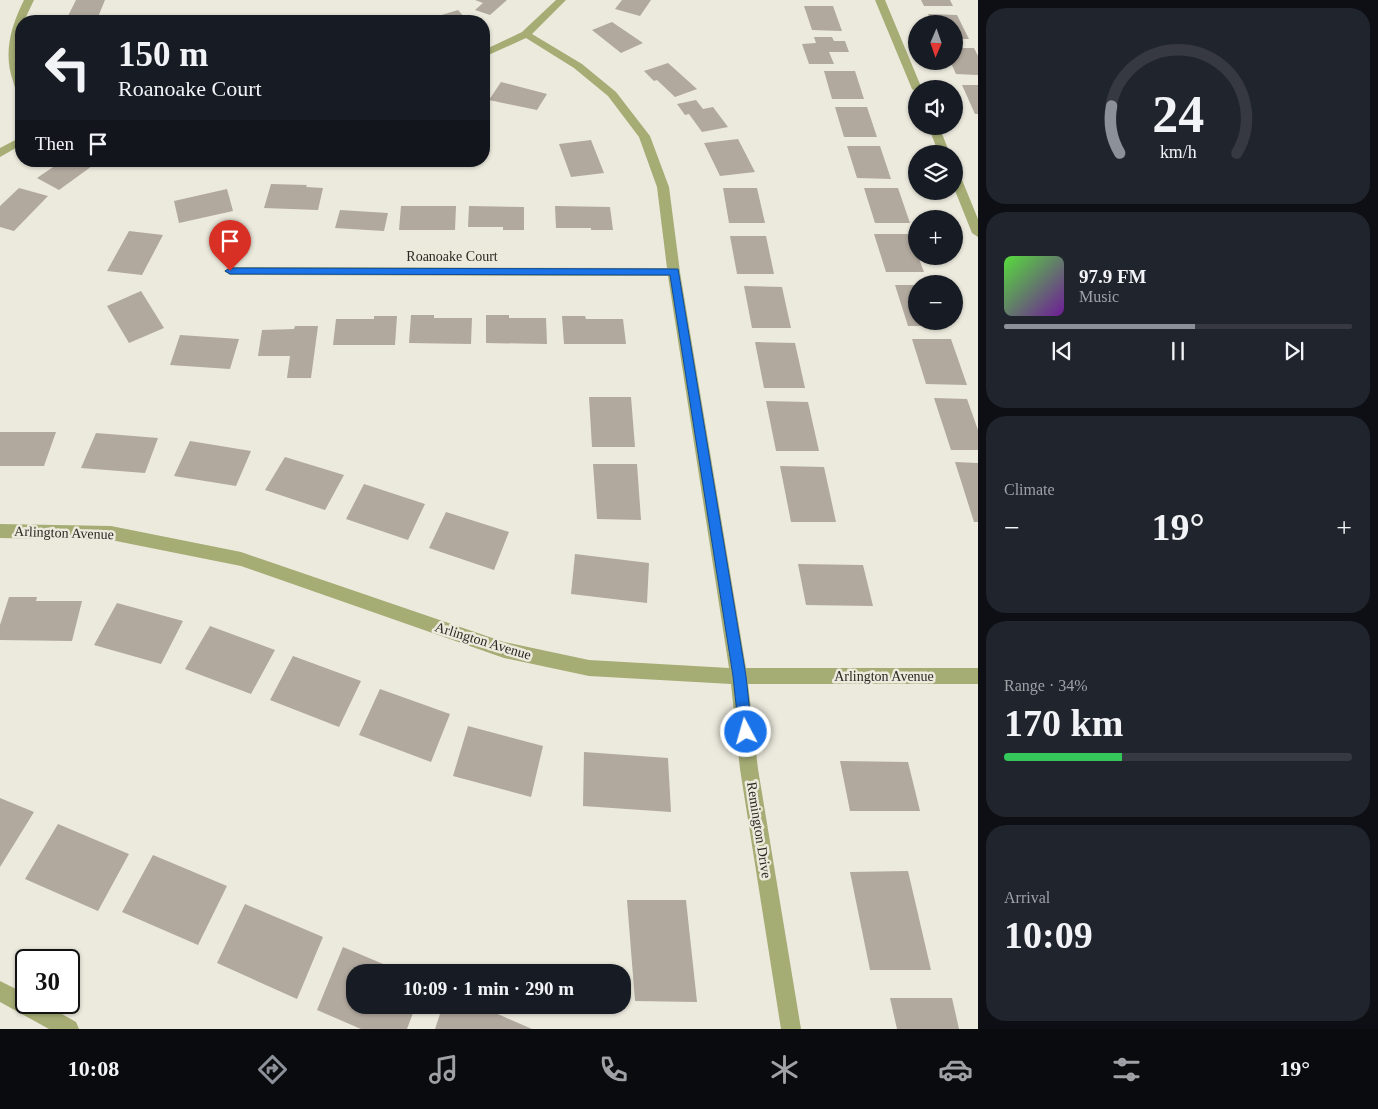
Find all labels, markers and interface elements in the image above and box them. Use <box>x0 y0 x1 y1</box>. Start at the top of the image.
north arrow <box>908 15 962 70</box>
map controls <box>908 15 963 330</box>
icon: left <box>35 35 100 100</box>
text: 150 m <box>118 35 208 74</box>
text: Roanoake Court <box>118 76 262 101</box>
button: sound <box>908 80 963 135</box>
text: 24 <box>1152 86 1204 143</box>
icon: arrive <box>84 130 112 158</box>
text: Then <box>35 133 74 154</box>
text: km/h <box>1160 142 1196 162</box>
button: layers <box>908 145 963 200</box>
button: + <box>908 210 963 265</box>
pin <box>209 220 251 271</box>
icon: arrive <box>216 227 244 255</box>
street label: Roanoake Court <box>406 249 498 264</box>
text: 97.9 FM <box>1079 266 1147 287</box>
button: − <box>908 275 963 330</box>
text: Music <box>1079 288 1119 305</box>
icon: previous <box>1048 337 1076 365</box>
icon: pause <box>1164 337 1192 365</box>
icon: next <box>1280 337 1308 365</box>
text: Climate <box>1004 481 1055 498</box>
text: 19° <box>1151 506 1205 548</box>
text: − <box>1004 512 1020 543</box>
text: + <box>1336 512 1352 543</box>
street label: Arlington Avenue <box>14 524 114 542</box>
street label: Arlington Avenue <box>433 619 533 663</box>
street label: Arlington Avenue <box>834 669 934 684</box>
text: Range · 34% <box>1004 677 1088 694</box>
text: 170 km <box>1004 702 1123 744</box>
position arrow <box>719 705 771 757</box>
street label: Remington Drive <box>744 781 774 879</box>
text: Arrival <box>1004 889 1050 906</box>
text: 10:09 <box>1004 914 1093 956</box>
speed limit sign: 30 <box>15 949 80 1014</box>
text: 10:09 · 1 min · 290 m <box>403 978 574 999</box>
icon: directions <box>255 1052 290 1087</box>
icon: music <box>426 1052 461 1087</box>
icon: phone <box>596 1052 631 1087</box>
icon: climate <box>767 1052 802 1087</box>
icon: car <box>938 1052 973 1087</box>
icon: filters <box>1109 1052 1144 1087</box>
text: 10:08 <box>68 1056 119 1081</box>
text: 19° <box>1279 1056 1310 1081</box>

